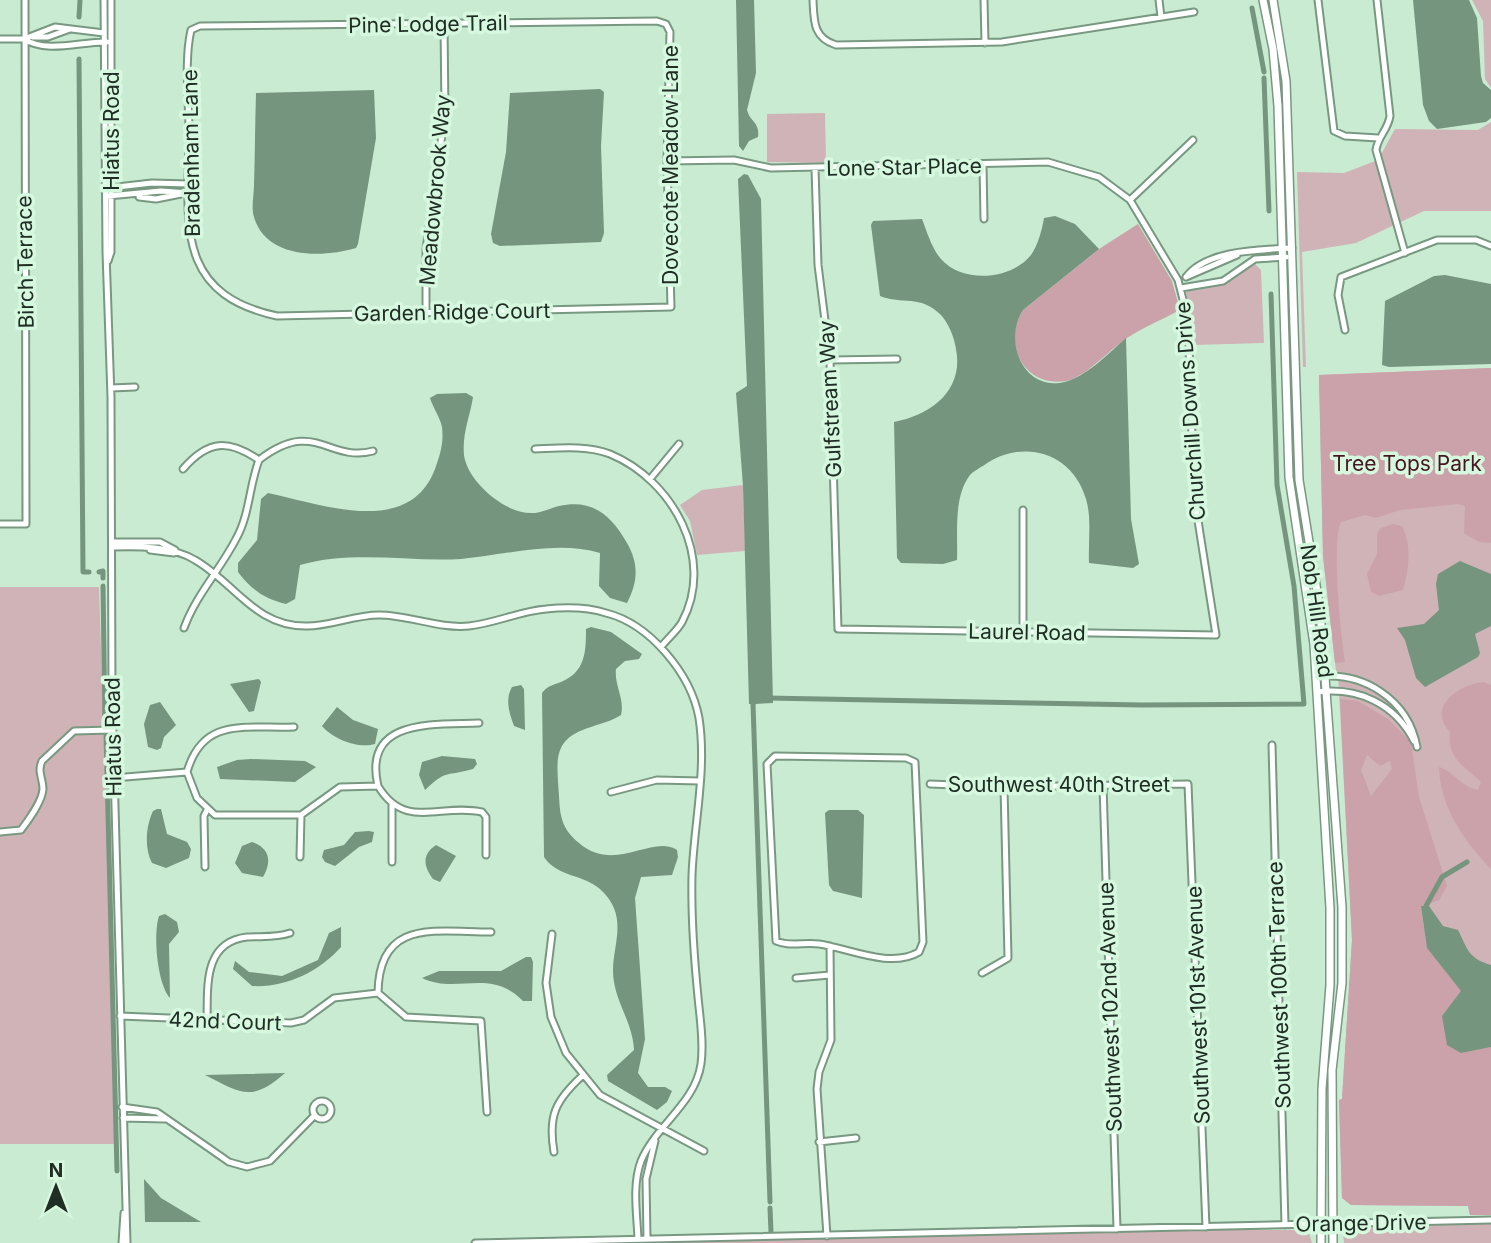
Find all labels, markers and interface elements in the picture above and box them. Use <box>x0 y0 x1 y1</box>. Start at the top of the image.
street label: Pine Lodge Trail <box>348 10 508 38</box>
street label: Dovecote Meadow Lane <box>658 45 683 285</box>
street label: Bradenham Lane <box>177 69 205 237</box>
street label: Hiatus Road <box>99 71 124 191</box>
street label: Meadowbrook Way <box>414 93 456 286</box>
street label: Lone Star Place <box>826 153 982 181</box>
street label: Birch Terrace <box>11 195 39 329</box>
street label: Garden Ridge Court <box>354 298 551 326</box>
street label: Churchill Downs Drive <box>1170 301 1210 521</box>
street label: Gulfstream Way <box>813 320 847 478</box>
park label: Tree Tops Park <box>1332 451 1482 476</box>
street label: Nob Hill Road <box>1295 543 1339 679</box>
street label: Laurel Road <box>968 618 1086 646</box>
street label: Hiatus Road <box>99 677 127 797</box>
street label: Southwest 40th Street <box>948 772 1170 797</box>
street label: Southwest 100th Terrace <box>1262 861 1296 1109</box>
street label: Southwest 102nd Avenue <box>1093 882 1127 1132</box>
street label: Southwest 101st Avenue <box>1181 885 1215 1125</box>
street label: 42nd Court <box>168 1007 282 1035</box>
north arrow <box>21 1152 91 1222</box>
text: N <box>49 1159 63 1182</box>
street label: Orange Drive <box>1295 1209 1427 1237</box>

